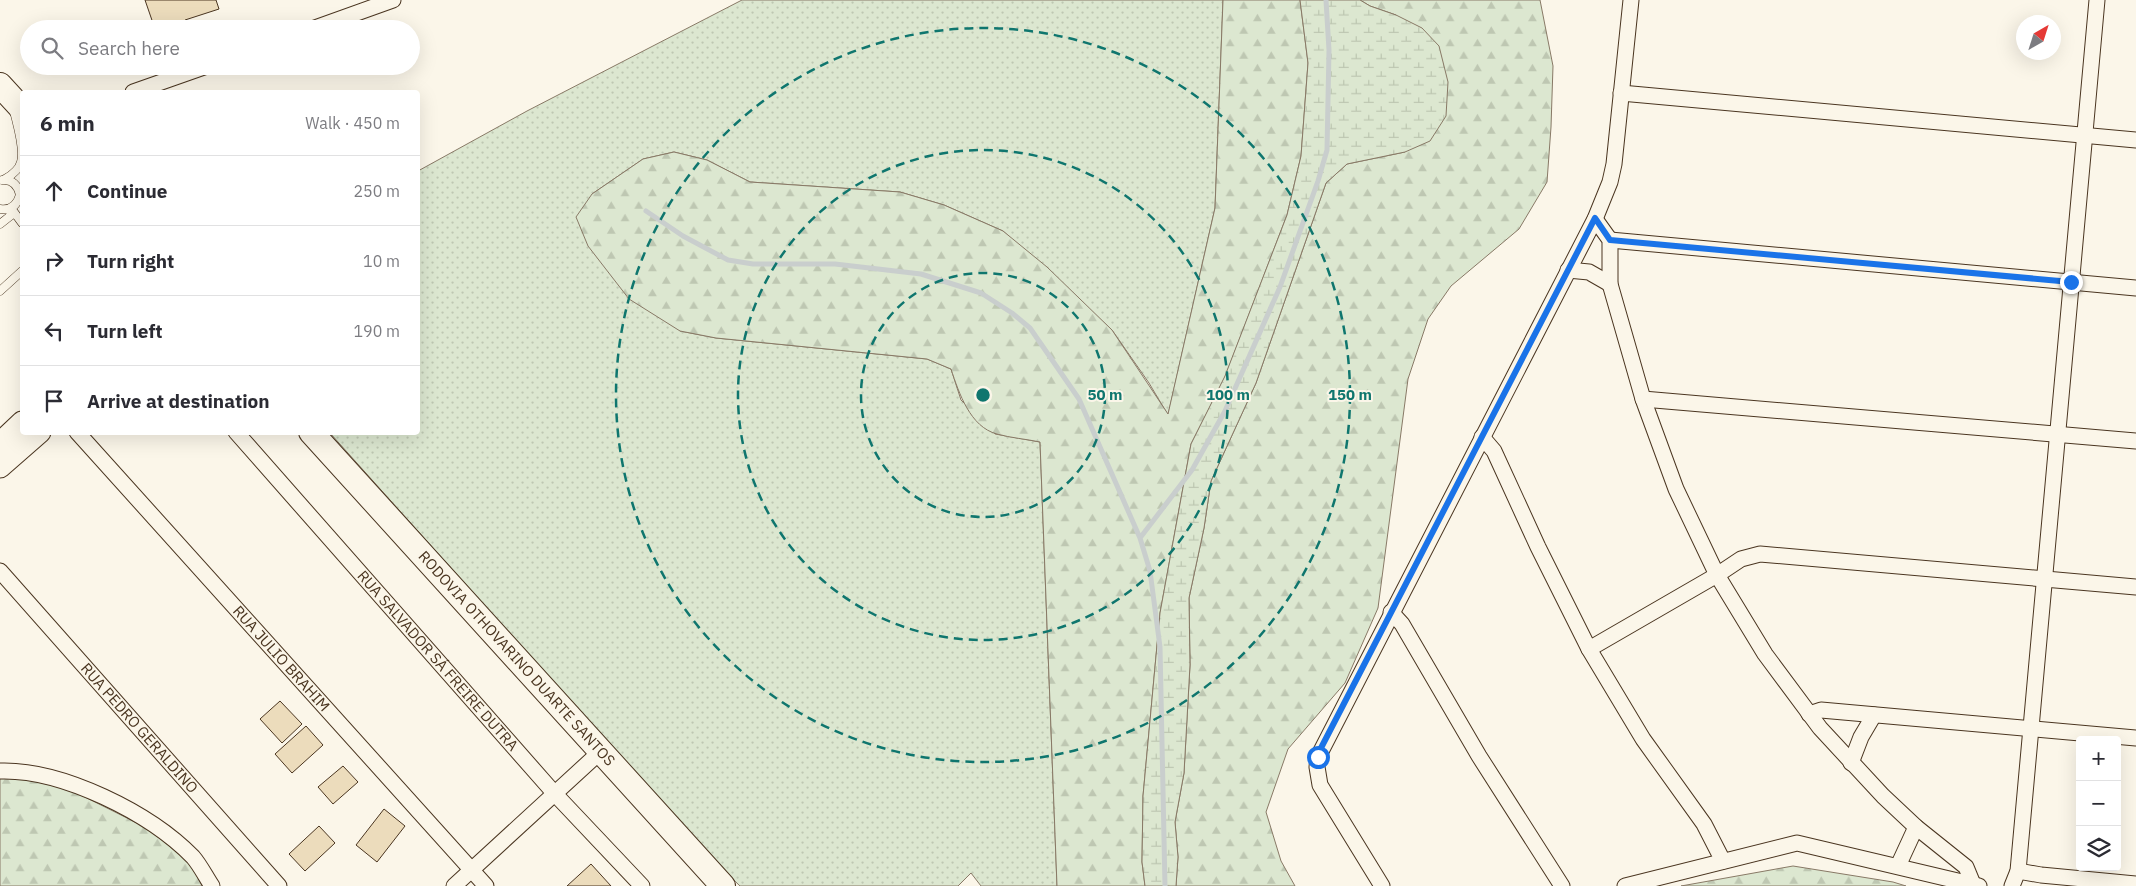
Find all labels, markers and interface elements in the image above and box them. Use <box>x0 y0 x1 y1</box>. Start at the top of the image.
north arrow <box>2016 15 2061 60</box>
search box <box>20 20 420 75</box>
icon: search <box>38 34 66 62</box>
text: Search here <box>78 36 180 60</box>
text: 6 min <box>40 109 95 137</box>
text: Walk · 450 m <box>305 113 400 133</box>
icon: ahead <box>40 177 68 205</box>
text: Continue <box>87 179 167 203</box>
text: 250 m <box>353 181 400 201</box>
icon: right <box>40 247 68 275</box>
text: Turn right <box>87 249 174 273</box>
text: 10 m <box>363 251 400 271</box>
route end <box>2060 271 2083 294</box>
icon: left <box>40 317 68 345</box>
text: Turn left <box>87 319 163 343</box>
text: 190 m <box>353 321 400 341</box>
text: 50 m <box>1088 385 1122 404</box>
text: 100 m <box>1206 385 1250 404</box>
text: 150 m <box>1328 385 1372 404</box>
centre of rings <box>974 386 992 404</box>
icon: arrive <box>40 387 68 415</box>
text: Arrive at destination <box>87 389 270 413</box>
street label: RODOVIA OTHOVARINO DUARTE SANTOS <box>415 547 619 770</box>
street label: RUA SALVADOR SÁ FREIRE DUTRA <box>353 566 523 755</box>
street label: RUA JULIO BRAHIM <box>229 601 334 715</box>
street label: RUA PEDRO GERALDINO <box>77 659 202 797</box>
map controls <box>2076 736 2121 871</box>
button: + <box>2076 736 2121 781</box>
route start <box>1307 746 1330 769</box>
button: − <box>2076 781 2121 826</box>
button: layers <box>2076 826 2121 871</box>

